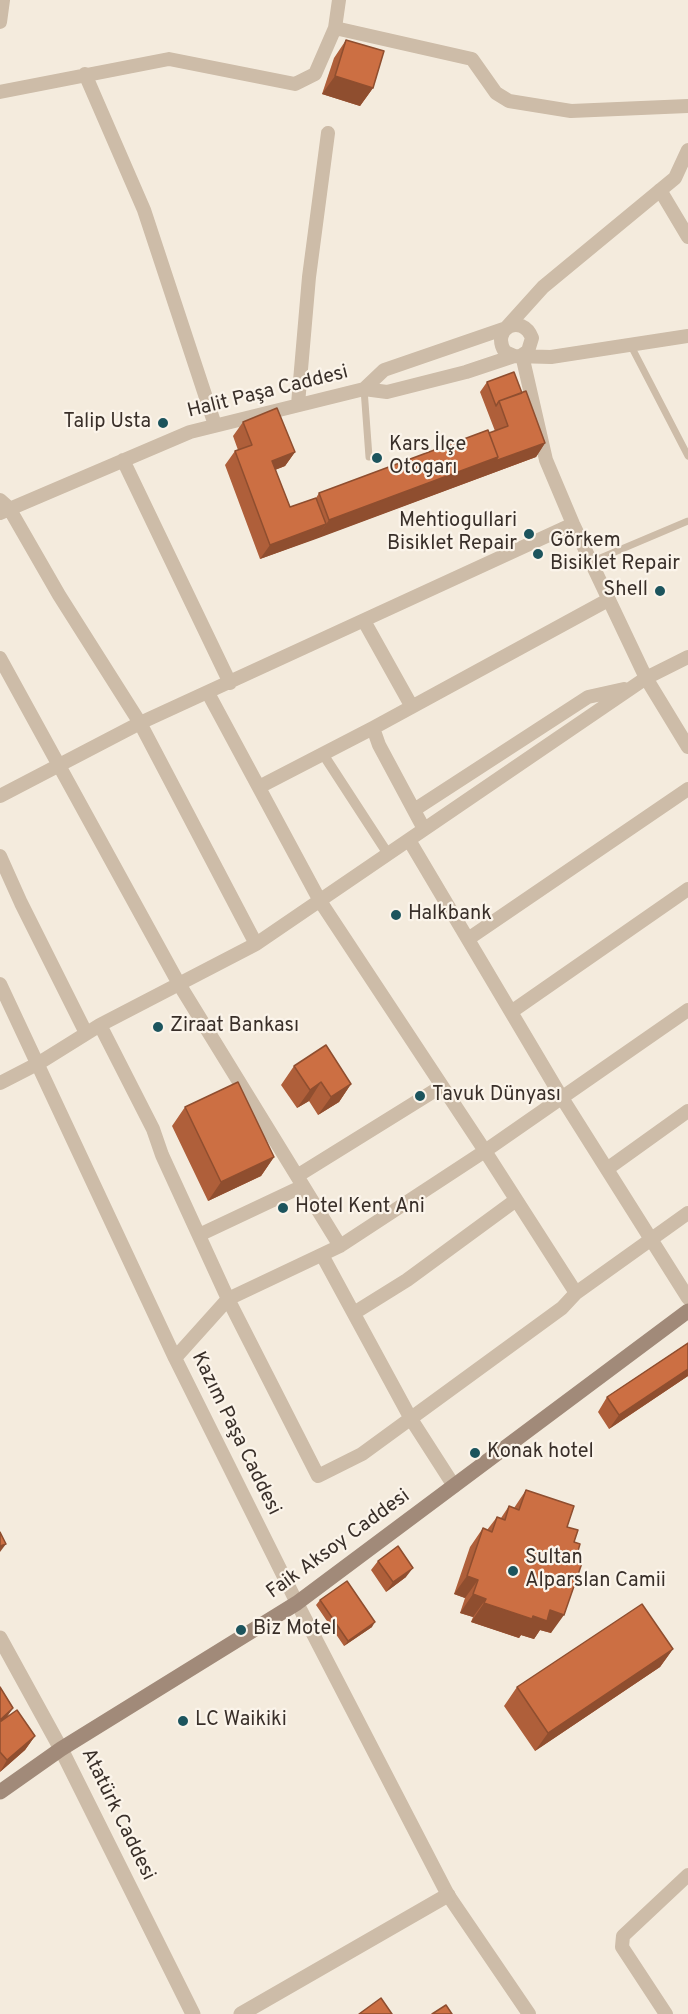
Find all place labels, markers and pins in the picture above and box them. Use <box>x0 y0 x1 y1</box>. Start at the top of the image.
place label: Talip Usta <box>63 411 151 435</box>
marker: Talip Usta <box>156 416 170 430</box>
place label: Kars İlçe Otogarı <box>389 434 466 481</box>
marker: Kars İlçe Otogarı <box>370 451 384 465</box>
place label: Mehtiogullari Bisiklet Repair <box>387 510 517 557</box>
marker: Mehtiogullari Bisiklet Repair <box>522 527 536 541</box>
place label: Görkem Bisiklet Repair <box>550 530 680 577</box>
marker: Görkem Bisiklet Repair <box>531 547 545 561</box>
place label: Shell <box>603 579 648 603</box>
marker: Shell <box>653 584 667 598</box>
place label: Halkbank <box>408 903 492 927</box>
marker: Halkbank <box>389 908 403 922</box>
place label: Ziraat Bankası <box>170 1015 299 1039</box>
marker: Ziraat Bankası <box>151 1020 165 1034</box>
place label: Tavuk Dünyası <box>432 1084 561 1108</box>
marker: Tavuk Dünyası <box>413 1089 427 1103</box>
place label: Hotel Kent Ani <box>295 1196 425 1220</box>
marker: Hotel Kent Ani <box>276 1201 290 1215</box>
place label: Konak hotel <box>487 1441 594 1465</box>
marker: Konak hotel <box>468 1446 482 1460</box>
place label: Sultan Alparslan Camii <box>525 1547 666 1594</box>
marker: Sultan Alparslan Camii <box>506 1564 520 1578</box>
place label: Biz Motel <box>253 1618 336 1642</box>
marker: Biz Motel <box>234 1623 248 1637</box>
place label: LC Waikiki <box>195 1709 287 1733</box>
marker: LC Waikiki <box>176 1714 190 1728</box>

